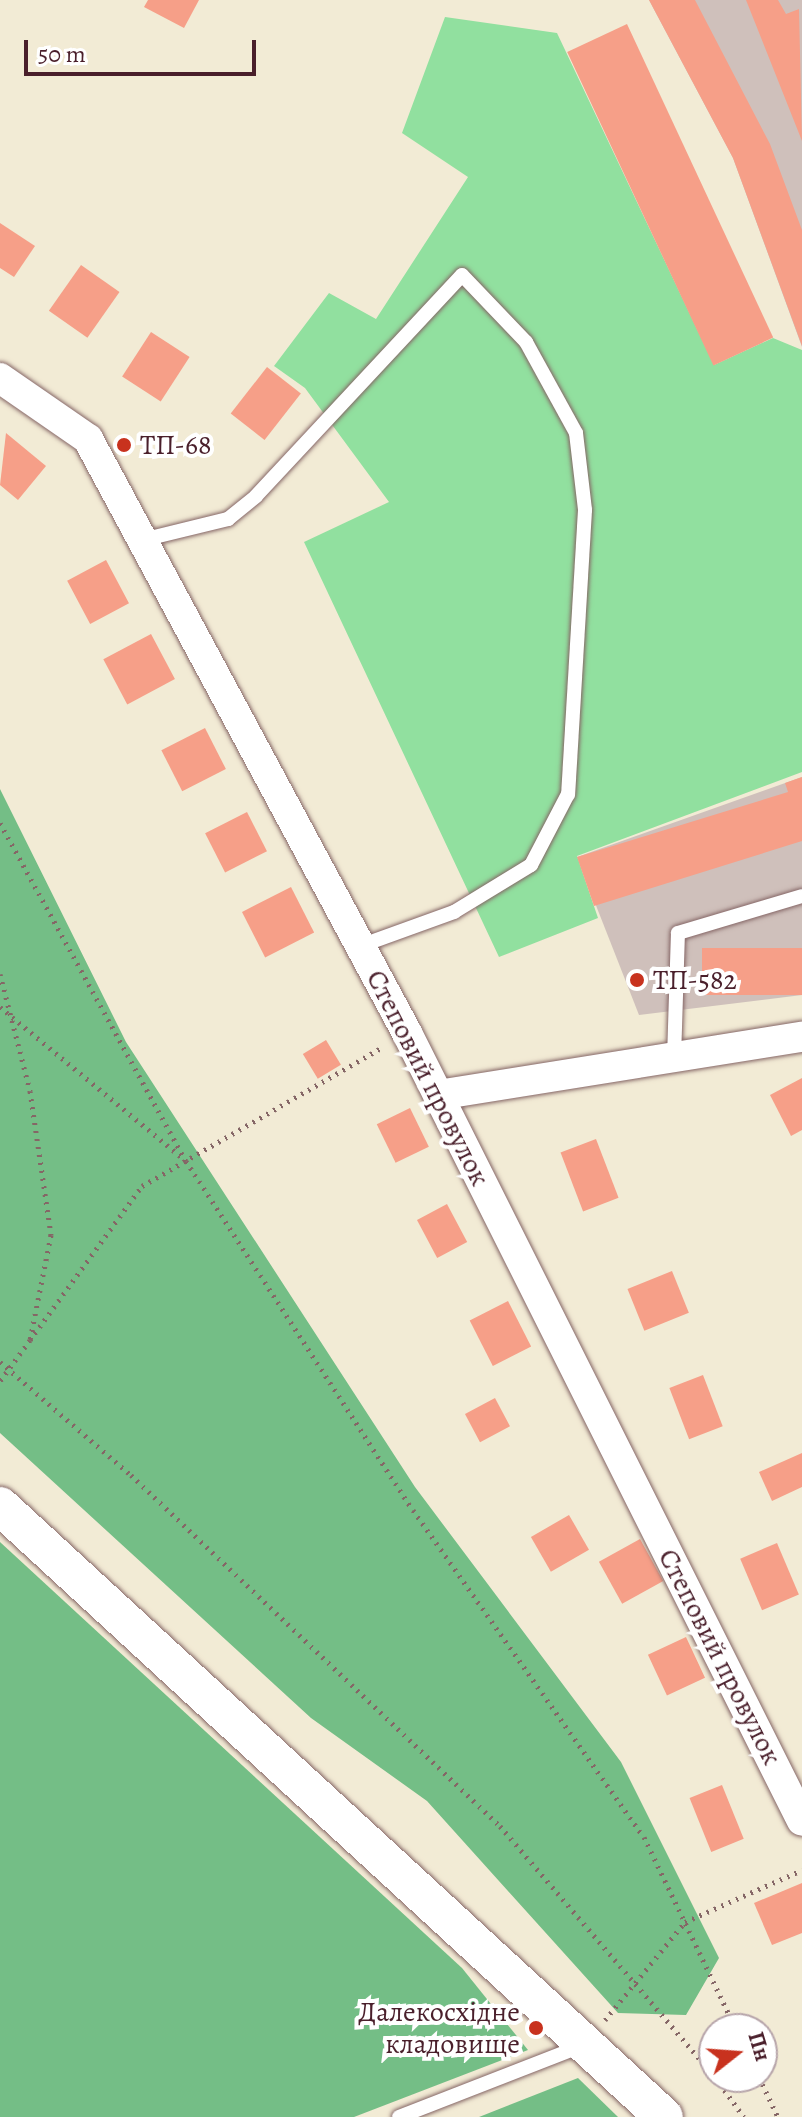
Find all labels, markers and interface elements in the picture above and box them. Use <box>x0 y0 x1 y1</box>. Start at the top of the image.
scale bar <box>28 24 260 74</box>
text: 50 m <box>38 38 86 70</box>
place label: ТП-68 <box>140 428 211 462</box>
marker: ТП-68 <box>115 436 133 454</box>
place label: ТП-582 <box>653 963 737 997</box>
street label: Степовий провулок <box>359 964 497 1192</box>
marker: ТП-582 <box>628 971 646 989</box>
street label: Степовий провулок <box>651 1543 789 1771</box>
place label: Далекосхідне кладовище <box>358 1995 520 2061</box>
north arrow <box>698 2013 778 2093</box>
marker: Далекосхідне кладовище <box>527 2019 545 2037</box>
text: Пн <box>740 2028 778 2065</box>

